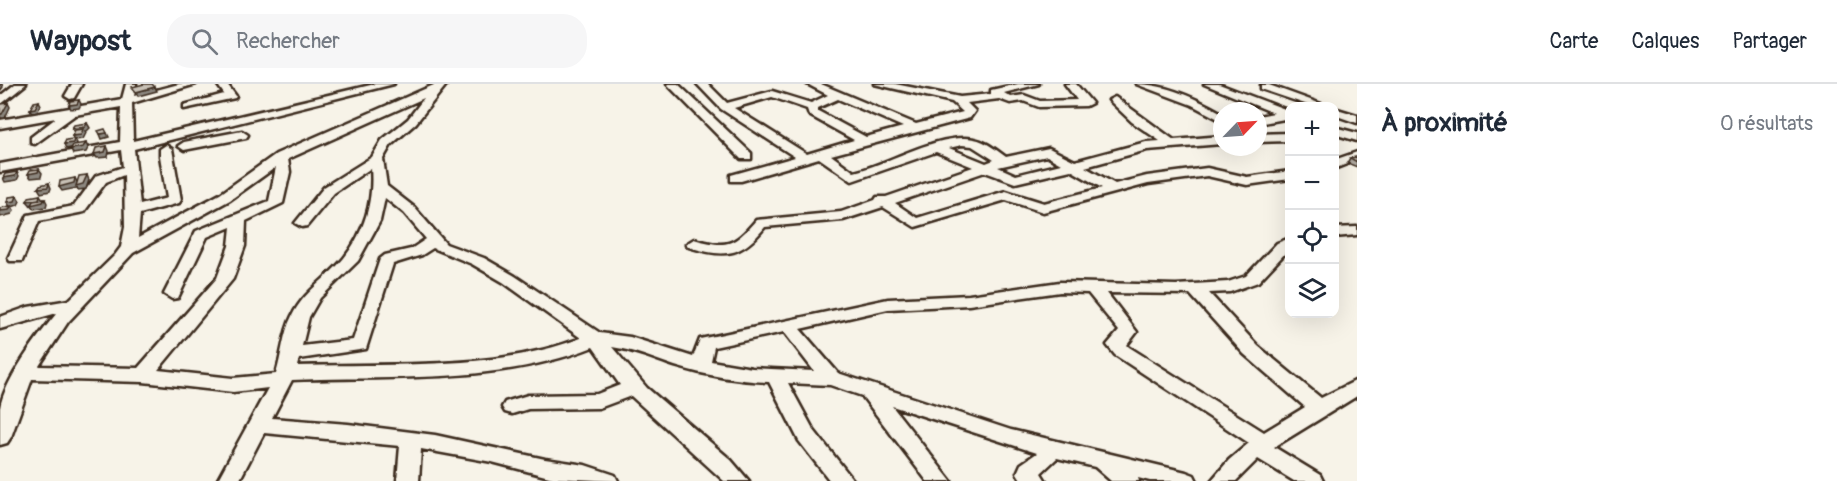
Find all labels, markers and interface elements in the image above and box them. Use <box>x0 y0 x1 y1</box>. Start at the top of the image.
search box <box>167 14 587 68</box>
text: Waypost <box>30 24 131 59</box>
icon: search <box>188 25 221 58</box>
text: Rechercher <box>236 27 340 55</box>
text: Carte <box>1549 28 1598 55</box>
text: Calques <box>1631 28 1699 55</box>
text: Partager <box>1732 28 1807 55</box>
north arrow <box>1213 102 1267 156</box>
map controls <box>1285 102 1339 318</box>
button: + <box>1285 102 1339 156</box>
text: À proximité <box>1381 107 1508 139</box>
text: 0 résultats <box>1720 111 1813 136</box>
button: − <box>1285 156 1339 210</box>
button: locate <box>1285 210 1339 264</box>
button: layers <box>1285 264 1339 318</box>

